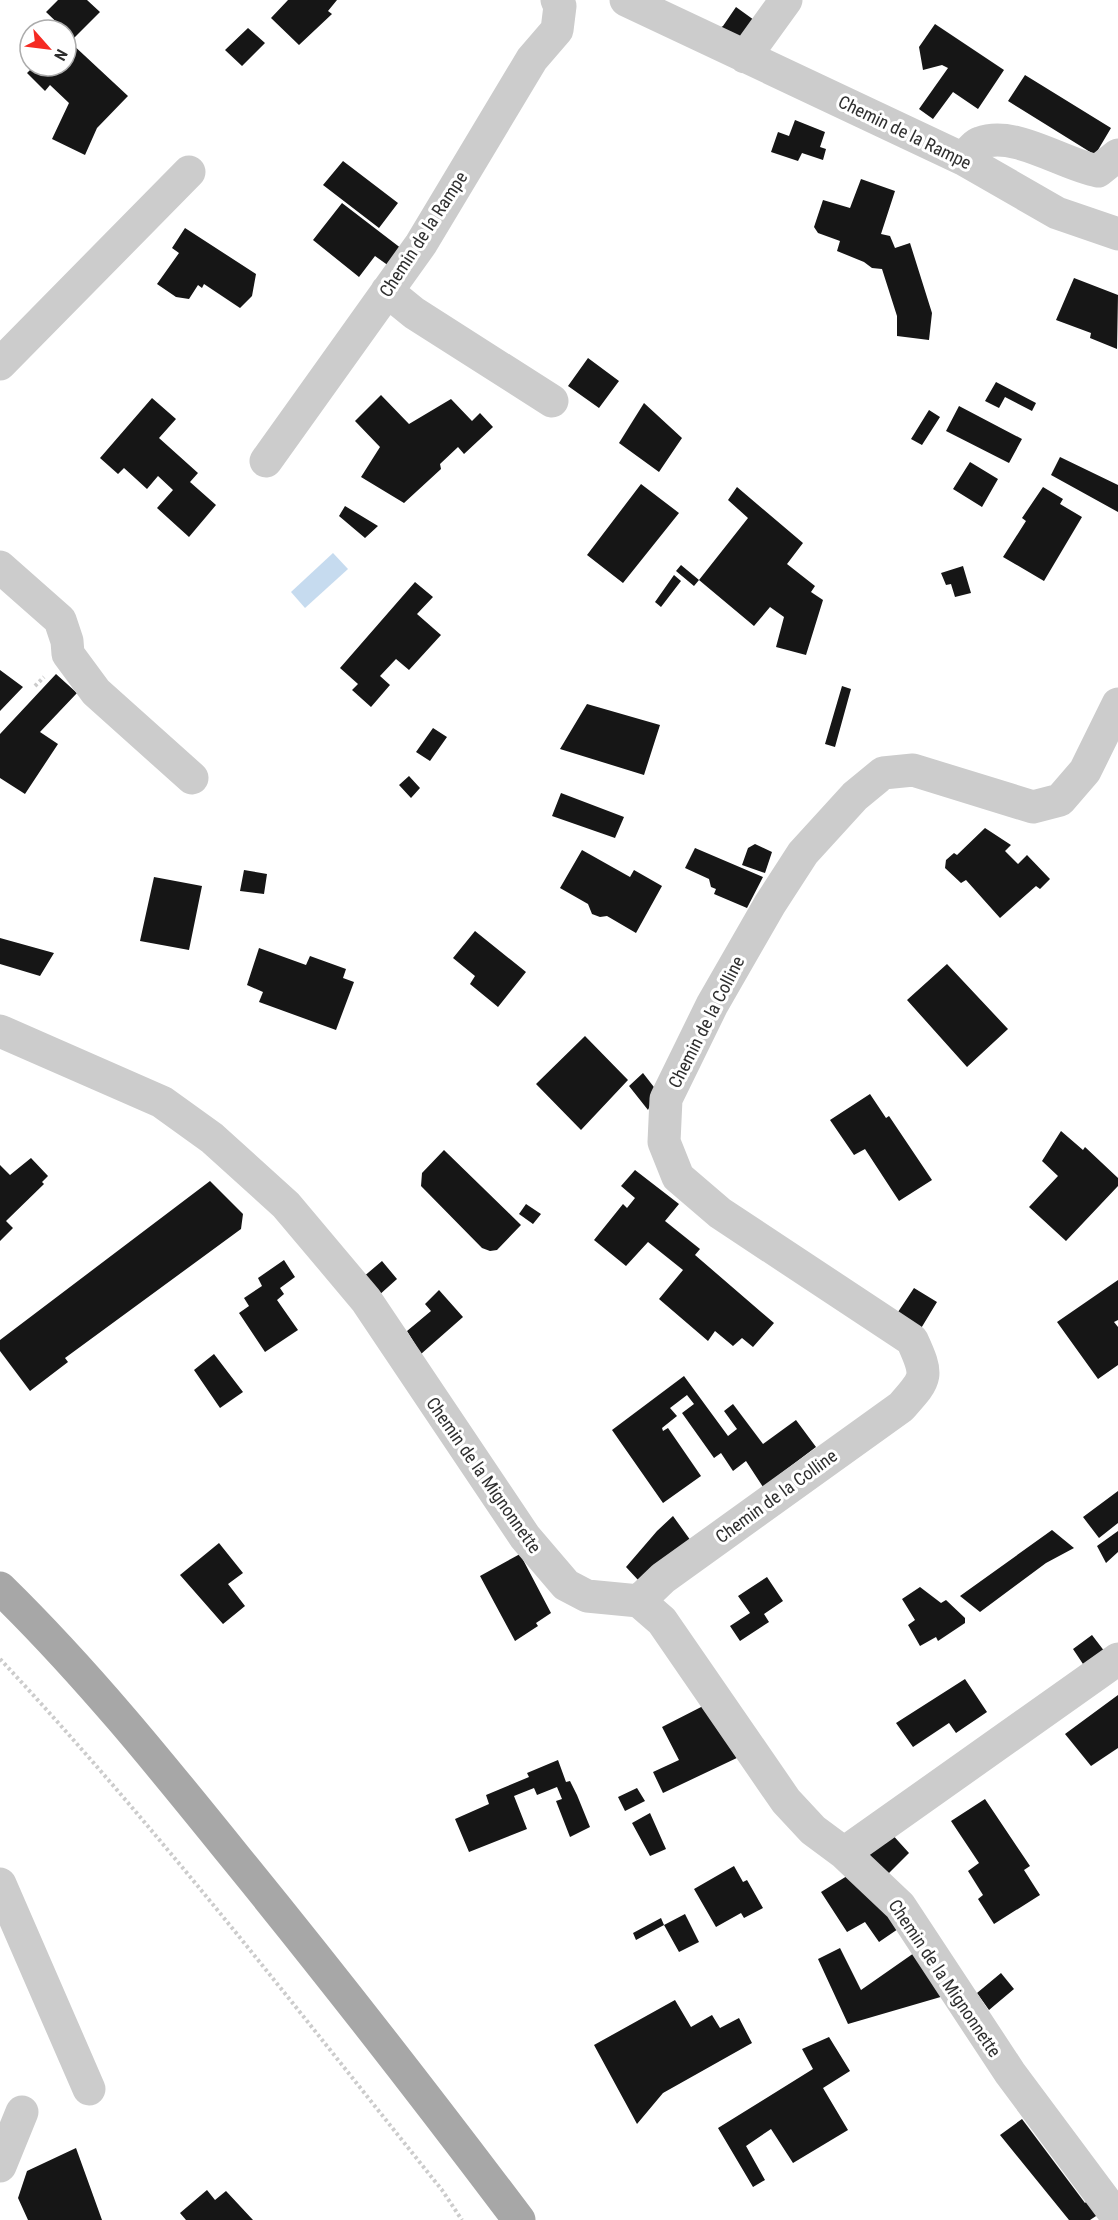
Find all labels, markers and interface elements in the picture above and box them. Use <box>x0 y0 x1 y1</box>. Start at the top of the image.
north arrow <box>18 18 78 78</box>
text: N <box>50 46 71 64</box>
street label: Chemin de la Rampe <box>835 91 975 173</box>
street label: Chemin de la Rampe <box>375 167 471 301</box>
street label: Chemin de la Colline <box>664 953 748 1091</box>
street label: Chemin de la Mignonnette <box>422 1393 546 1557</box>
street label: Chemin de la Colline <box>711 1445 841 1547</box>
street label: Chemin de la Mignonnette <box>884 1895 1006 2061</box>

